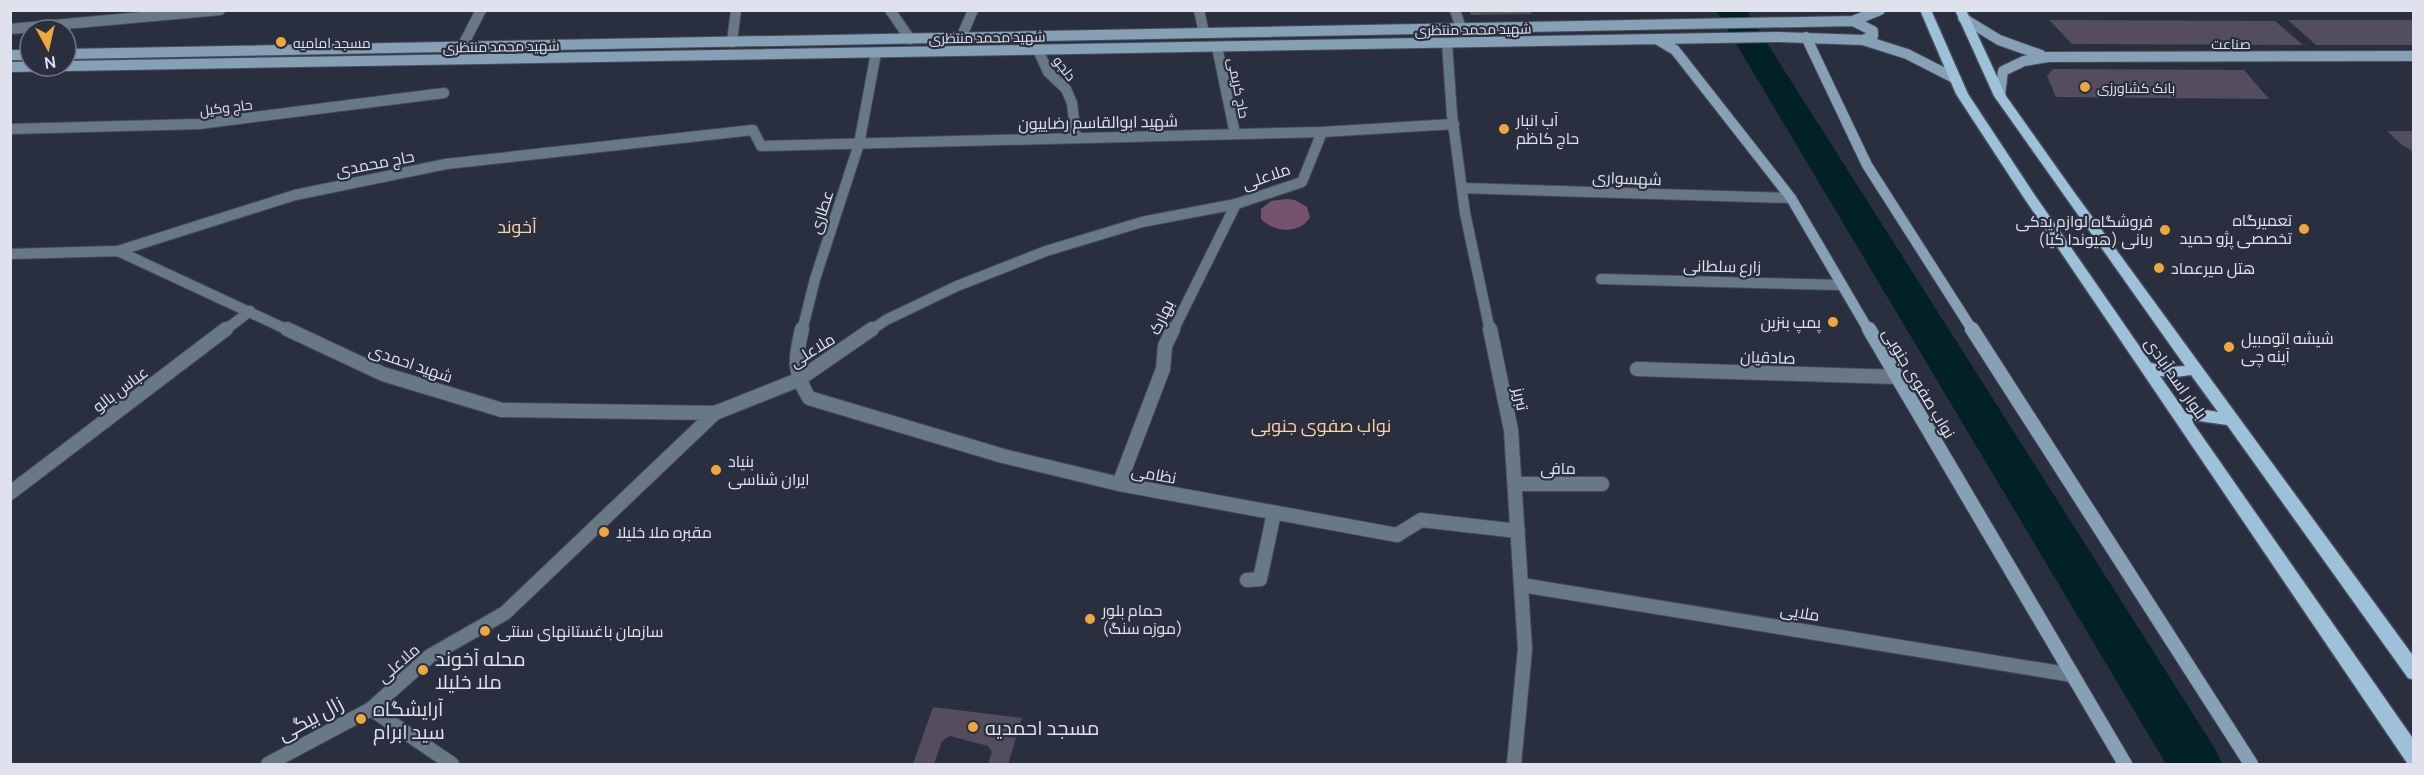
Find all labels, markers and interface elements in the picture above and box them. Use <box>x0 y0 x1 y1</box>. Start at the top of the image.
north arrow <box>18 18 78 78</box>
street label: شهید محمد منتظری <box>1414 18 1532 40</box>
street label: شهید محمد منتظری <box>928 26 1046 48</box>
place label: مسجد امامیه <box>293 33 371 52</box>
street label: صناعت <box>2211 34 2251 53</box>
marker: مسجد امامیه <box>274 35 288 49</box>
street label: شهید محمد منتظری <box>442 35 560 57</box>
text: N <box>43 51 57 75</box>
street label: دلجو <box>1049 51 1081 85</box>
street label: حاج کریمی <box>1224 56 1254 120</box>
place label: بانک کشاورزی <box>2097 78 2175 97</box>
marker: بانک کشاورزی <box>2078 80 2092 94</box>
street label: حاج وکیل <box>198 94 254 120</box>
place label: آب انبار حاج کاظم <box>1515 109 1579 150</box>
street label: شهید ابوالقاسم رضاییون <box>1018 110 1178 135</box>
marker: آب انبار حاج کاظم <box>1497 122 1511 136</box>
street label: حاج محمدی <box>334 145 416 182</box>
street label: ملاعلی <box>1239 158 1293 194</box>
street label: شهسواری <box>1592 166 1662 190</box>
street label: عطاری <box>804 187 838 237</box>
place label: تعمیرگاه تخصصی پژو حمید <box>2180 209 2293 250</box>
place label: فروشگاه لوازم یدکی ربانی (هیوندا کیا) <box>2016 210 2153 250</box>
district label: آخوند <box>497 214 537 238</box>
marker: تعمیرگاه تخصصی پژو حمید <box>2297 222 2311 236</box>
marker: فروشگاه لوازم یدکی ربانی (هیوندا کیا) <box>2158 223 2172 237</box>
street label: زارع سلطانی <box>1683 254 1761 279</box>
place label: هتل میرعماد <box>2171 257 2255 279</box>
marker: هتل میرعماد <box>2152 261 2166 275</box>
street label: بهارک <box>1143 296 1179 338</box>
place label: پمپ بنزین <box>1760 311 1822 334</box>
marker: پمپ بنزین <box>1826 315 1840 329</box>
street label: نواب صفوی جنوبی <box>1877 324 1961 442</box>
place label: شیشه اتومبیل آینه چی <box>2241 327 2334 368</box>
street label: ملاعلی <box>785 328 839 372</box>
street label: بلوار اسد آبادی <box>2140 333 2212 423</box>
street label: شهید احمدی <box>366 338 456 388</box>
marker: شیشه اتومبیل آینه چی <box>2222 340 2236 354</box>
street label: صادقیان <box>1740 345 1796 369</box>
street label: عباس بالو <box>88 361 152 417</box>
street label: تبریز <box>1508 385 1534 413</box>
district label: نواب صفوی جنوبی <box>1251 413 1391 437</box>
place label: بنیاد ایران شناسی <box>728 450 810 490</box>
street label: مافی <box>1540 457 1576 479</box>
street label: نظامی <box>1130 459 1178 489</box>
marker: بنیاد ایران شناسی <box>709 463 723 477</box>
place label: مقبره ملا خلیلا <box>616 521 712 543</box>
marker: مقبره ملا خلیلا <box>597 525 611 539</box>
street label: ملایی <box>1779 598 1821 626</box>
place label: حمام بلور (موزه سنگ) <box>1101 599 1183 639</box>
marker: حمام بلور (موزه سنگ) <box>1083 612 1097 626</box>
place label: سازمان باغستانهای سنتی <box>497 620 664 642</box>
marker: سازمان باغستانهای سنتی <box>478 624 492 638</box>
street label: ملاعلی <box>372 638 424 688</box>
place label: محله آخوند ملا خلیلا <box>435 645 526 695</box>
marker: محله آخوند ملا خلیلا <box>416 663 430 677</box>
street label: زال بیگی <box>272 689 348 747</box>
place label: آرایشگاه سید ابرام <box>373 695 445 746</box>
marker: آرایشگاه سید ابرام <box>354 712 368 726</box>
place label: مسجد احمدیه <box>985 714 1099 741</box>
marker: مسجد احمدیه <box>966 720 980 734</box>

